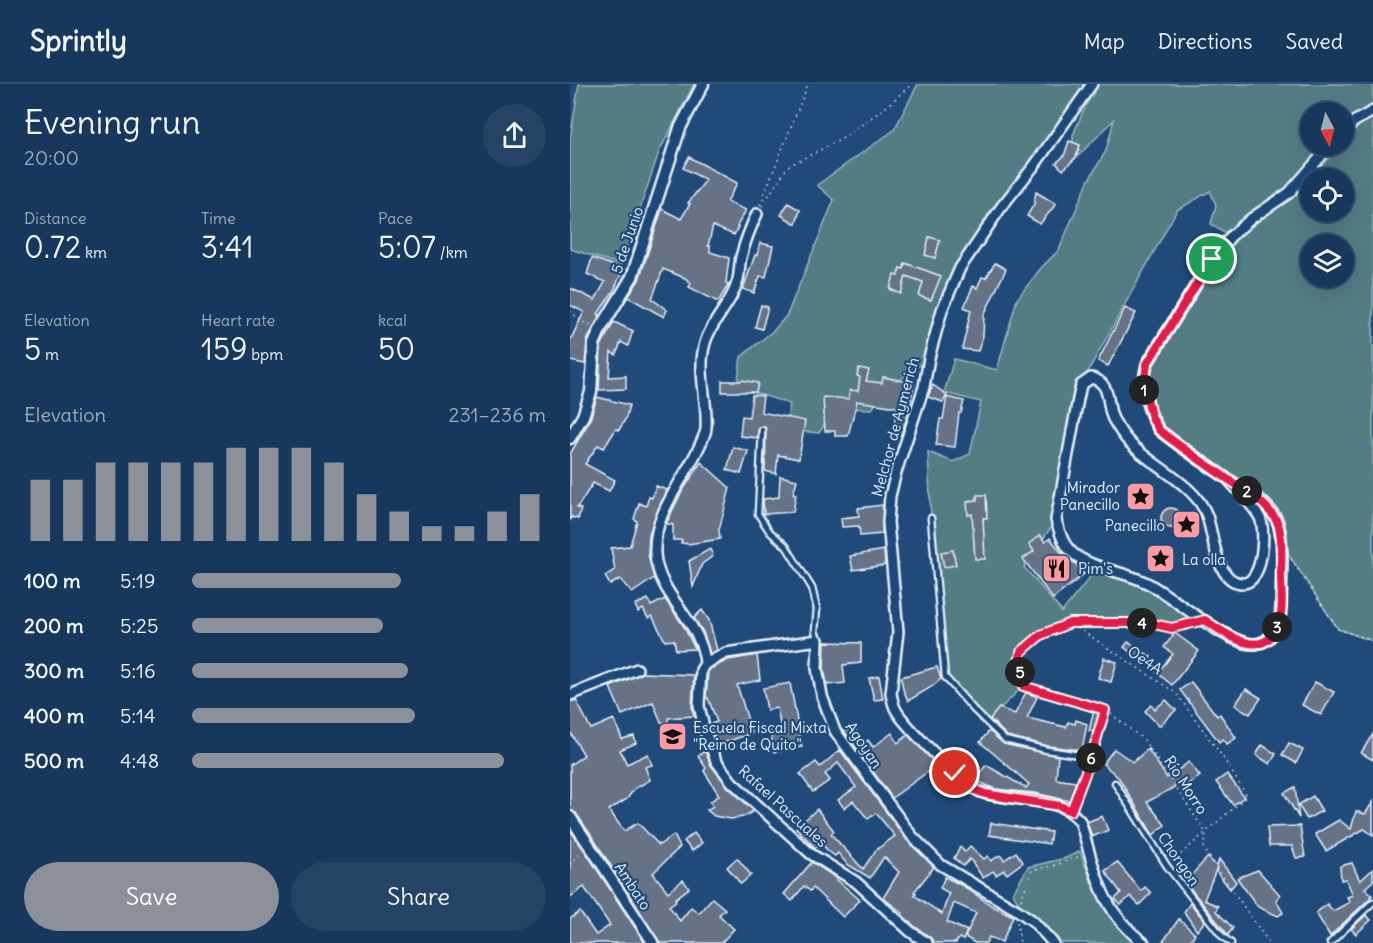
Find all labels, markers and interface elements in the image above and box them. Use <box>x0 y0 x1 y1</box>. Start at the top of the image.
text: Sprintly <box>30 23 127 59</box>
text: Map <box>1084 28 1125 55</box>
text: Directions <box>1158 28 1252 55</box>
text: Saved <box>1285 28 1343 55</box>
text: Evening run <box>24 101 200 143</box>
north arrow <box>1300 102 1354 156</box>
map controls <box>1300 102 1354 288</box>
button: share <box>483 104 546 167</box>
text: 20:00 <box>24 145 79 170</box>
button: locate <box>1300 168 1354 222</box>
street label: 5 de Junio <box>607 204 647 276</box>
text: Distance <box>24 208 86 228</box>
text: Time <box>201 208 236 228</box>
text: Pace <box>378 208 413 228</box>
text: 0.72 <box>24 228 81 266</box>
text: 3:41 <box>201 228 254 266</box>
text: 5:07 <box>378 228 436 266</box>
pin <box>1186 233 1237 284</box>
button: layers <box>1300 234 1354 288</box>
text: km <box>81 242 107 262</box>
text: /km <box>436 242 468 262</box>
icon: arrive <box>1195 242 1228 275</box>
text: Elevation <box>24 310 90 330</box>
text: Heart rate <box>201 310 275 330</box>
text: kcal <box>378 310 407 330</box>
text: 5 <box>24 330 41 368</box>
text: 159 <box>201 330 247 368</box>
text: 50 <box>378 330 415 368</box>
text: m <box>41 344 59 364</box>
text: bpm <box>247 344 283 364</box>
street label: Melchor de Aymerich <box>867 355 923 499</box>
pin: 1 <box>1129 375 1159 405</box>
text: 1 <box>1141 380 1147 400</box>
text: Elevation <box>24 402 106 427</box>
text: 231–236 m <box>448 402 546 427</box>
pin: 2 <box>1232 476 1262 506</box>
place label: Mirador Panecillo <box>1060 478 1120 514</box>
place icon: Mirador Panecillo <box>1125 480 1157 512</box>
text: 2 <box>1243 481 1251 501</box>
place icon: Panecillo <box>1170 509 1202 541</box>
place label: Panecillo <box>1105 516 1165 535</box>
place icon: La olla <box>1145 543 1177 575</box>
place label: La olla <box>1182 550 1226 569</box>
restaurant icon: Pim's <box>1041 552 1073 584</box>
place label: Pim's <box>1078 559 1113 578</box>
text: 100 m <box>24 568 81 593</box>
text: 5:19 <box>120 568 155 593</box>
pin: 4 <box>1127 608 1157 638</box>
pin: 3 <box>1262 612 1292 642</box>
text: 200 m <box>24 613 84 638</box>
text: 5:25 <box>120 613 158 638</box>
text: 4 <box>1137 613 1147 633</box>
text: 3 <box>1272 617 1282 637</box>
street label: Oe4A <box>1124 641 1166 679</box>
pin: 5 <box>1005 657 1035 687</box>
text: 300 m <box>24 658 84 683</box>
text: 5:16 <box>120 658 156 683</box>
text: 5 <box>1015 662 1025 682</box>
text: 400 m <box>24 703 84 728</box>
text: 5:14 <box>120 703 156 728</box>
place label: Escuela Fiscal Mixta "Reino de Quito" <box>693 718 827 754</box>
street label: Agoyan <box>842 718 887 772</box>
school or university icon: Escuela Fiscal Mixta "Reino de Quito" <box>656 720 688 752</box>
pin: 6 <box>1076 743 1106 773</box>
pin <box>929 747 980 798</box>
text: 500 m <box>24 748 84 773</box>
text: 4:48 <box>120 748 159 773</box>
text: 6 <box>1086 748 1096 768</box>
street label: Río Morro <box>1160 752 1212 818</box>
icon: check <box>938 756 971 789</box>
street label: Rafael Pascuales <box>734 761 832 851</box>
street label: Chongon <box>1154 829 1204 890</box>
street label: Ambato <box>611 859 655 913</box>
button: Save <box>24 862 279 931</box>
button: Share <box>291 862 546 931</box>

